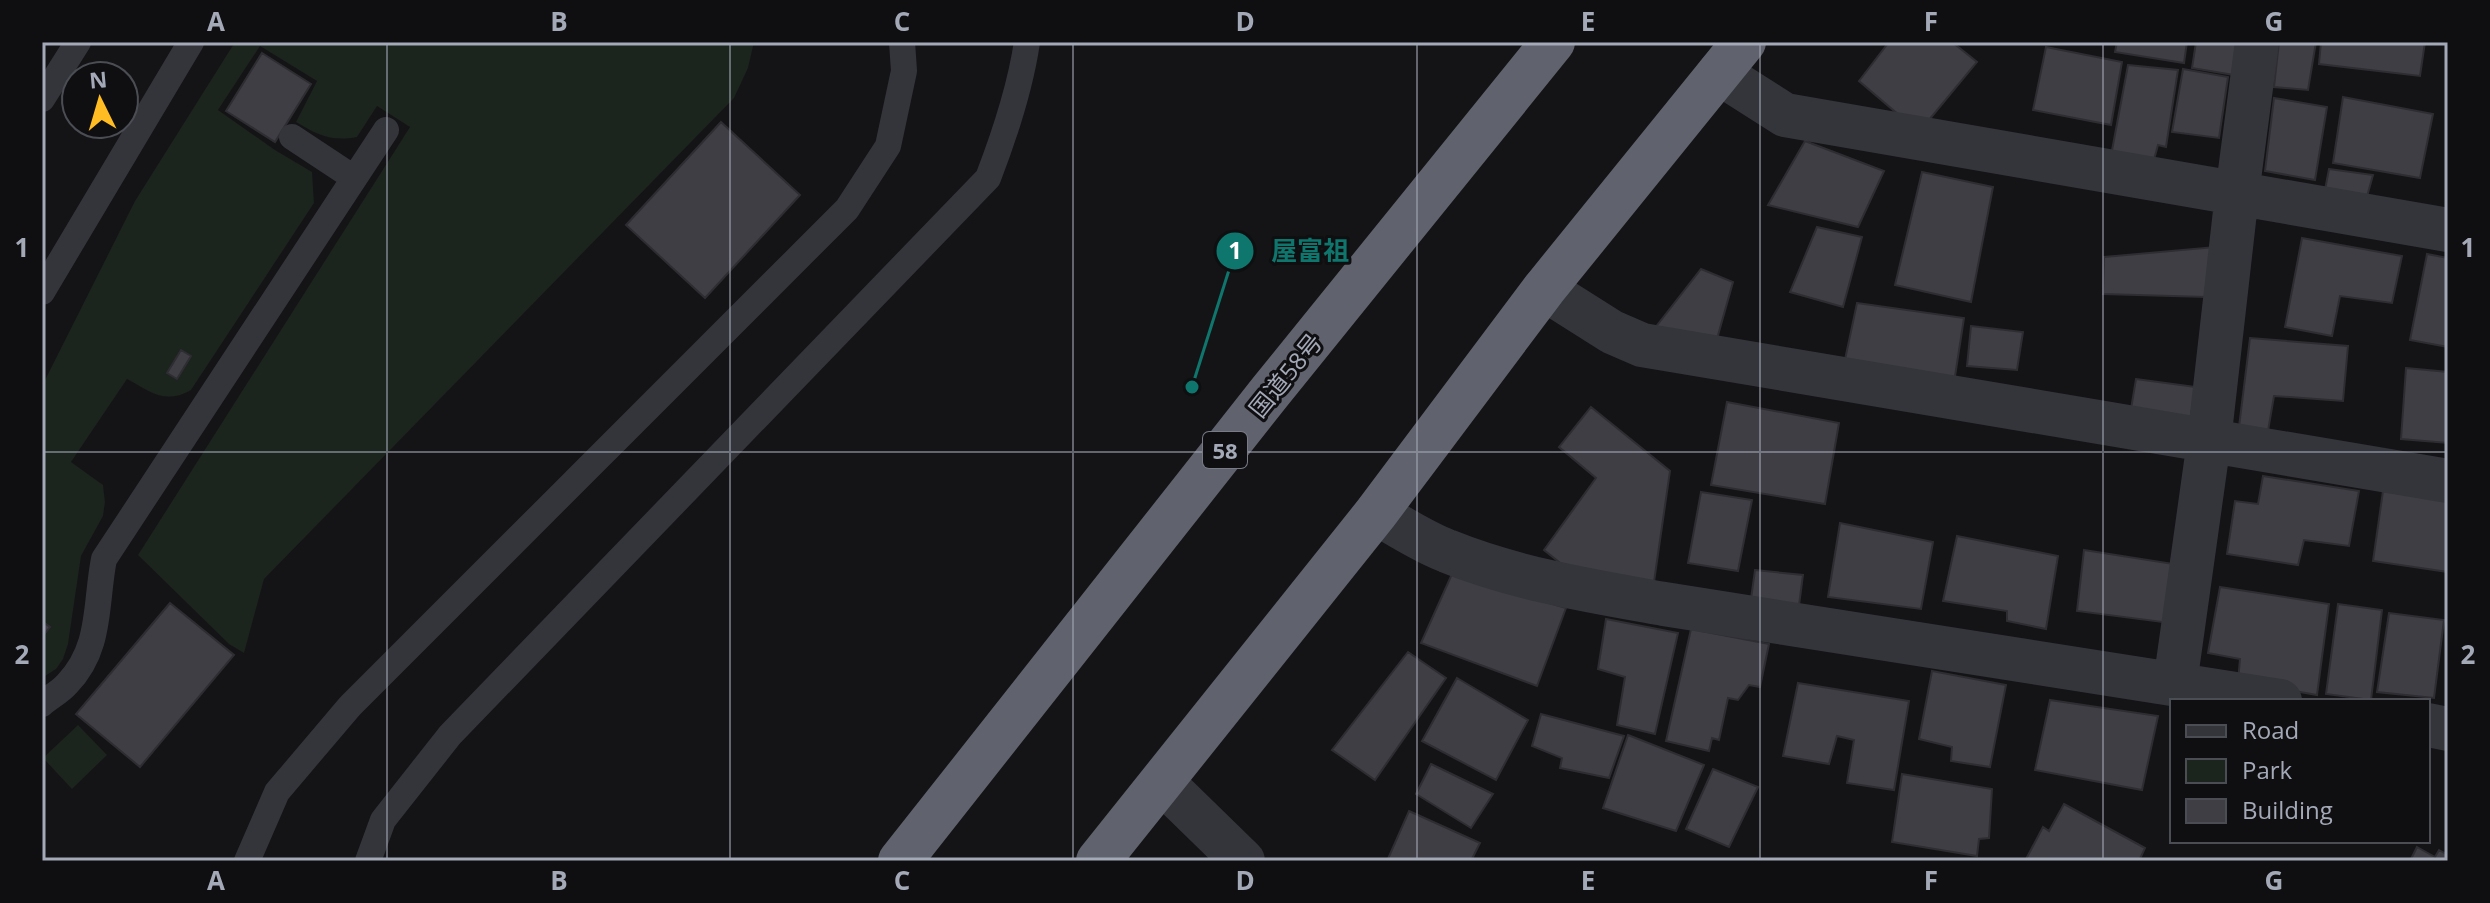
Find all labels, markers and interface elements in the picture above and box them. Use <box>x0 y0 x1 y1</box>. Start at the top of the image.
text: A <box>207 3 225 39</box>
text: B <box>550 3 568 39</box>
text: C <box>894 3 910 39</box>
text: D <box>1235 3 1255 39</box>
text: E <box>1581 3 1595 39</box>
text: F <box>1924 3 1938 39</box>
text: G <box>2265 3 2283 39</box>
north arrow <box>60 60 140 140</box>
text: N <box>88 63 108 95</box>
callout: 屋富祖 <box>1215 226 1365 276</box>
text: 1 <box>15 229 29 265</box>
text: 1 <box>2461 229 2475 265</box>
text: 屋富祖 <box>1271 232 1349 268</box>
text: 1 <box>1228 233 1242 266</box>
street label: 国道58号 <box>1241 326 1329 424</box>
road number: 58 <box>1203 432 1247 468</box>
text: 2 <box>15 636 30 672</box>
text: 2 <box>2461 636 2476 672</box>
legend <box>2170 699 2430 843</box>
text: Road <box>2242 713 2299 746</box>
text: Park <box>2242 753 2293 786</box>
text: Building <box>2242 793 2333 826</box>
text: A <box>207 862 225 898</box>
text: B <box>550 862 568 898</box>
text: C <box>894 862 910 898</box>
text: D <box>1235 862 1255 898</box>
text: E <box>1581 862 1595 898</box>
text: F <box>1924 862 1938 898</box>
text: G <box>2265 862 2283 898</box>

